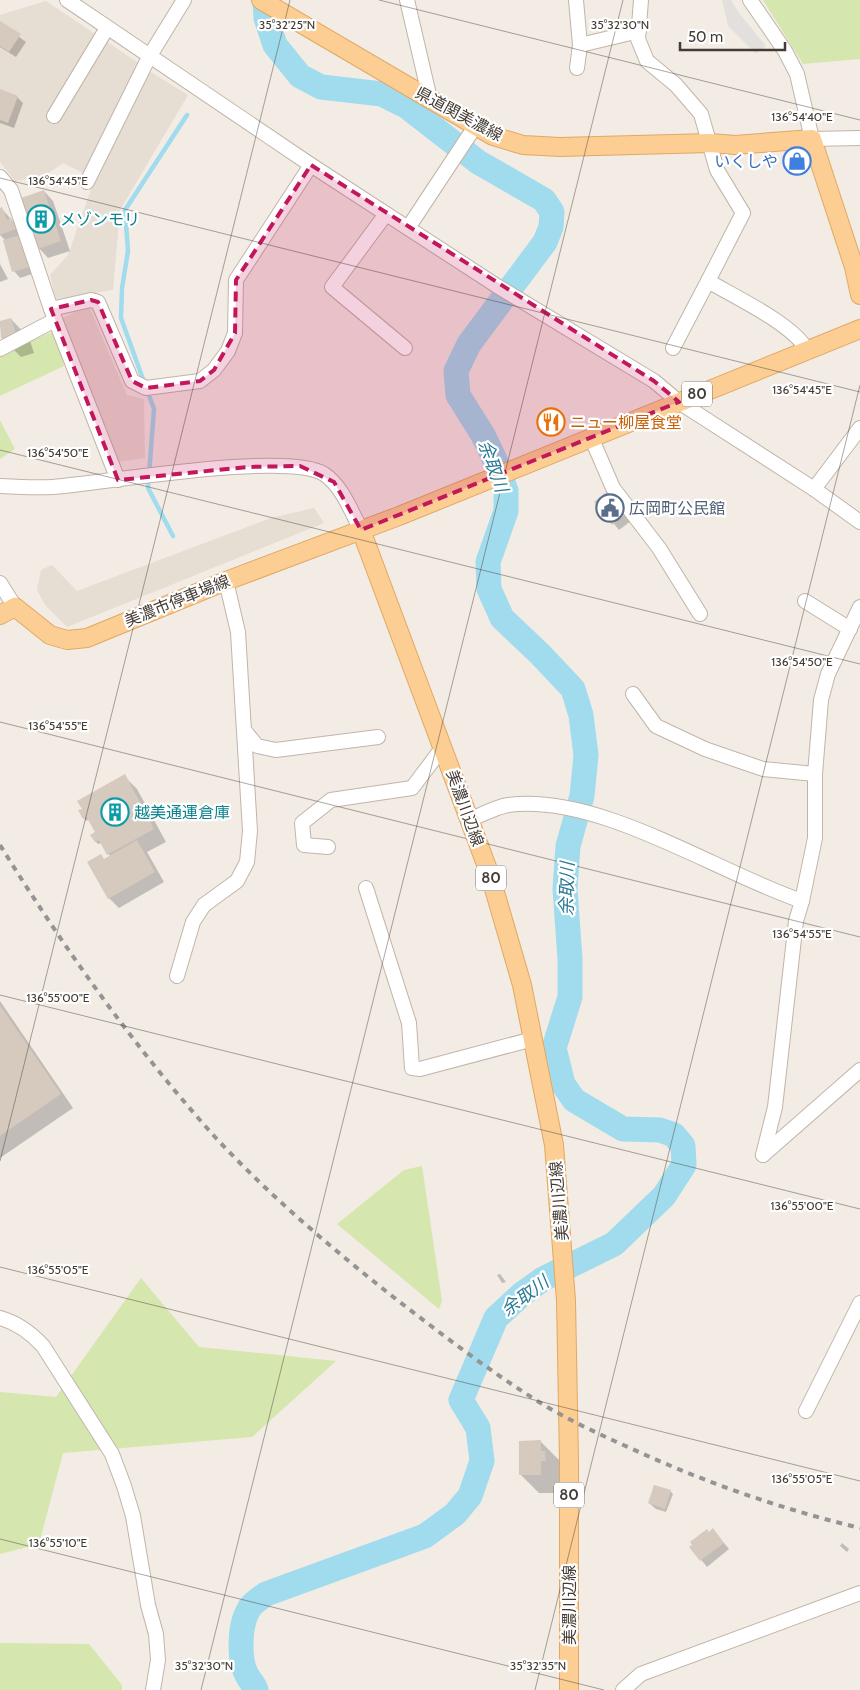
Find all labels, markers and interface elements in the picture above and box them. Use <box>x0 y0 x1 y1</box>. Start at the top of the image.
text: 35°32'25"N <box>259 17 315 32</box>
text: 35°32'30"N <box>591 17 649 32</box>
scale bar <box>680 20 785 52</box>
text: 50 m <box>688 28 723 46</box>
street label: 県道関美濃線 <box>412 83 506 145</box>
text: 136°54'40"E <box>771 109 833 124</box>
shop icon: いくしや <box>782 146 812 176</box>
place label: いくしや <box>714 152 778 171</box>
text: 136°54'45"E <box>28 173 88 188</box>
building icon: メゾンモリ <box>26 204 56 234</box>
place label: メゾンモリ <box>60 210 140 229</box>
road number: 80 <box>682 382 712 406</box>
text: 136°54'45"E <box>772 382 832 397</box>
restaurant icon: ニュー柳屋食堂 <box>536 407 566 437</box>
place label: ニュー柳屋食堂 <box>570 413 682 432</box>
water label: 余取川 <box>473 437 513 497</box>
text: 136°54'50"E <box>27 445 89 460</box>
public building icon: 広岡町公民館 <box>595 493 625 523</box>
place label: 広岡町公民館 <box>629 499 725 518</box>
street label: 美濃市停車場線 <box>122 571 232 631</box>
text: 136°54'50"E <box>771 654 833 669</box>
text: 136°54'55"E <box>28 718 88 733</box>
street label: 美濃川辺線 <box>442 767 488 849</box>
building icon: 越美通運倉庫 <box>100 797 130 827</box>
place label: 越美通運倉庫 <box>134 803 230 822</box>
water label: 余取川 <box>556 860 579 916</box>
road number: 80 <box>476 866 506 890</box>
text: 136°54'55"E <box>772 926 832 941</box>
text: 136°55'00"E <box>27 990 90 1005</box>
street label: 美濃川辺線 <box>546 1160 572 1242</box>
text: 136°55'00"E <box>771 1198 834 1213</box>
text: 136°55'05"E <box>27 1262 89 1277</box>
water label: 余取川 <box>497 1270 555 1321</box>
text: 136°55'05"E <box>771 1471 833 1486</box>
road number: 80 <box>554 1482 584 1508</box>
text: 136°55'10"E <box>29 1535 88 1550</box>
street label: 美濃川辺線 <box>560 1565 579 1645</box>
text: 35°32'30"N <box>175 1658 233 1673</box>
text: 35°32'35"N <box>510 1658 566 1673</box>

